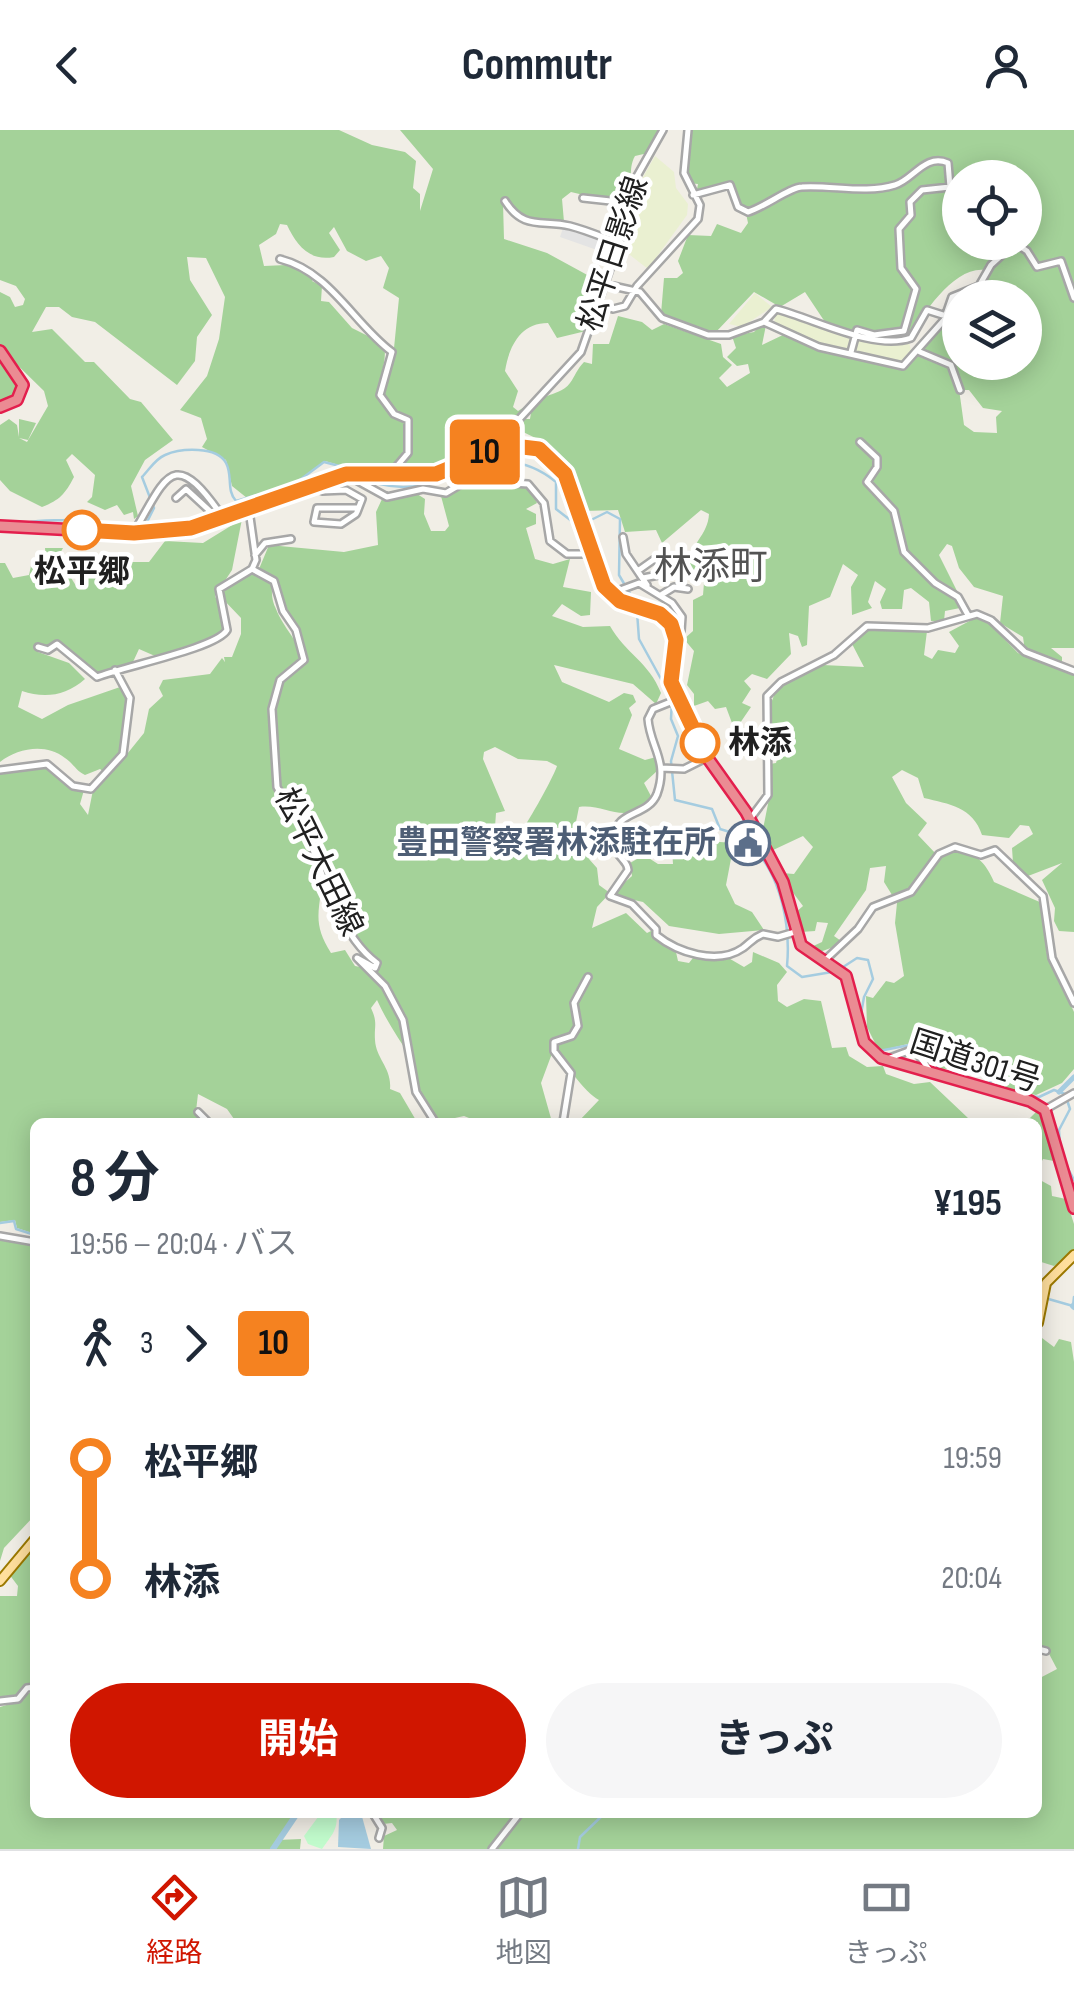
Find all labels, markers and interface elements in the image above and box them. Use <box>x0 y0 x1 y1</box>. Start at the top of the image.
icon: back <box>40 38 95 93</box>
text: Commutr <box>462 38 612 93</box>
icon: person <box>979 38 1034 93</box>
map controls <box>942 160 1042 380</box>
button: locate <box>942 160 1042 260</box>
street label: 松平日影線 <box>571 172 657 336</box>
button: layers <box>942 280 1042 380</box>
line badge: 10 <box>440 420 530 484</box>
text: 10 <box>470 431 500 474</box>
marker: 松平郷 <box>63 511 101 549</box>
district label: 林添町 <box>654 545 768 590</box>
place label: 松平郷 <box>34 553 130 592</box>
marker: 林添 <box>681 724 719 762</box>
place label: 林添 <box>728 724 792 763</box>
street label: 松平大田線 <box>265 782 371 942</box>
public building icon: 豊田警察署林添駐在所 <box>725 820 771 866</box>
place label: 豊田警察署林添駐在所 <box>396 824 716 863</box>
street label: 国道301号 <box>905 1023 1045 1101</box>
text: 8 分 <box>70 1146 160 1213</box>
text: ¥195 <box>933 1181 1002 1226</box>
text: 19:56 – 20:04 · バス <box>70 1225 298 1264</box>
icon: walk <box>70 1316 125 1371</box>
icon: forward <box>168 1316 223 1371</box>
text: 10 <box>258 1322 289 1365</box>
text: 3 <box>140 1324 153 1363</box>
text: 19:59 <box>944 1439 1002 1478</box>
text: 松平郷 <box>144 1441 258 1486</box>
text: 20:04 <box>941 1559 1002 1598</box>
text: 林添 <box>144 1561 220 1606</box>
button: 開始 <box>70 1683 526 1798</box>
button: きっぷ <box>546 1683 1002 1798</box>
tab: 経路 <box>147 1870 203 1970</box>
tab: 地図 <box>496 1870 552 1970</box>
tab: きっぷ <box>845 1870 927 1970</box>

